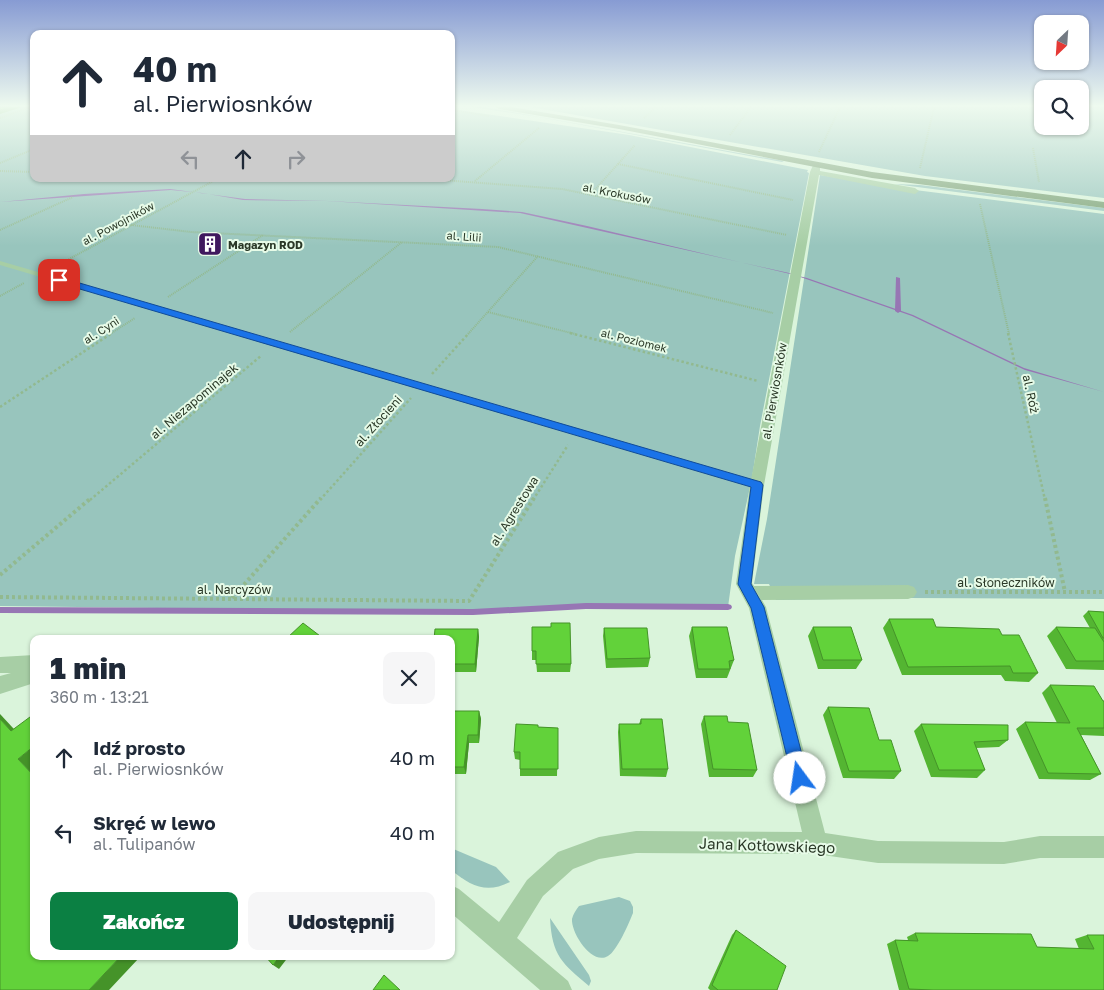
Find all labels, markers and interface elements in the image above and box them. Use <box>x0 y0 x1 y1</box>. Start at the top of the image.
north arrow <box>1034 15 1089 70</box>
map controls <box>1034 15 1089 135</box>
text: 40 m <box>133 48 217 90</box>
icon: ahead <box>50 50 115 115</box>
button: search <box>1034 80 1089 135</box>
text: al. Pierwiosnków <box>133 90 313 117</box>
icon: left <box>176 145 204 173</box>
icon: ahead <box>229 145 257 173</box>
icon: right <box>282 145 310 173</box>
street label: al. Krokusów <box>582 180 652 206</box>
street label: al. Powojników <box>80 199 156 247</box>
street label: al. Lilii <box>446 228 482 244</box>
building icon: Magazyn ROD <box>197 231 223 257</box>
place label: Magazyn ROD <box>228 238 303 251</box>
pin <box>38 259 80 301</box>
icon: arrive <box>45 266 73 294</box>
street label: al. Cyni <box>81 314 121 346</box>
street label: al. Poziomek <box>600 326 668 354</box>
street label: al. Pierwiosnków <box>758 341 790 441</box>
street label: al. Niezapominajek <box>147 360 241 442</box>
street label: al. Róż <box>1020 373 1042 415</box>
street label: al. Złocieni <box>351 392 405 450</box>
street label: al. Agrestowa <box>487 473 541 549</box>
street label: al. Słoneczników <box>957 575 1055 590</box>
street label: al. Narcyzów <box>197 582 271 597</box>
text: 1 min <box>50 650 126 686</box>
button: close <box>383 652 435 704</box>
text: 360 m · 13:21 <box>50 687 149 707</box>
text: Idź prosto <box>93 736 185 759</box>
icon: ahead <box>50 744 78 772</box>
text: 40 m <box>390 746 435 769</box>
position arrow <box>773 751 825 803</box>
text: al. Pierwiosnków <box>93 759 224 779</box>
text: Skręć w lewo <box>93 811 216 834</box>
icon: left <box>50 819 78 847</box>
text: 40 m <box>390 821 435 844</box>
text: al. Tulipanów <box>93 834 195 854</box>
street label: Jana Kotłowskiego <box>699 834 835 856</box>
button: Zakończ <box>50 892 238 950</box>
button: Udostępnij <box>248 892 435 950</box>

